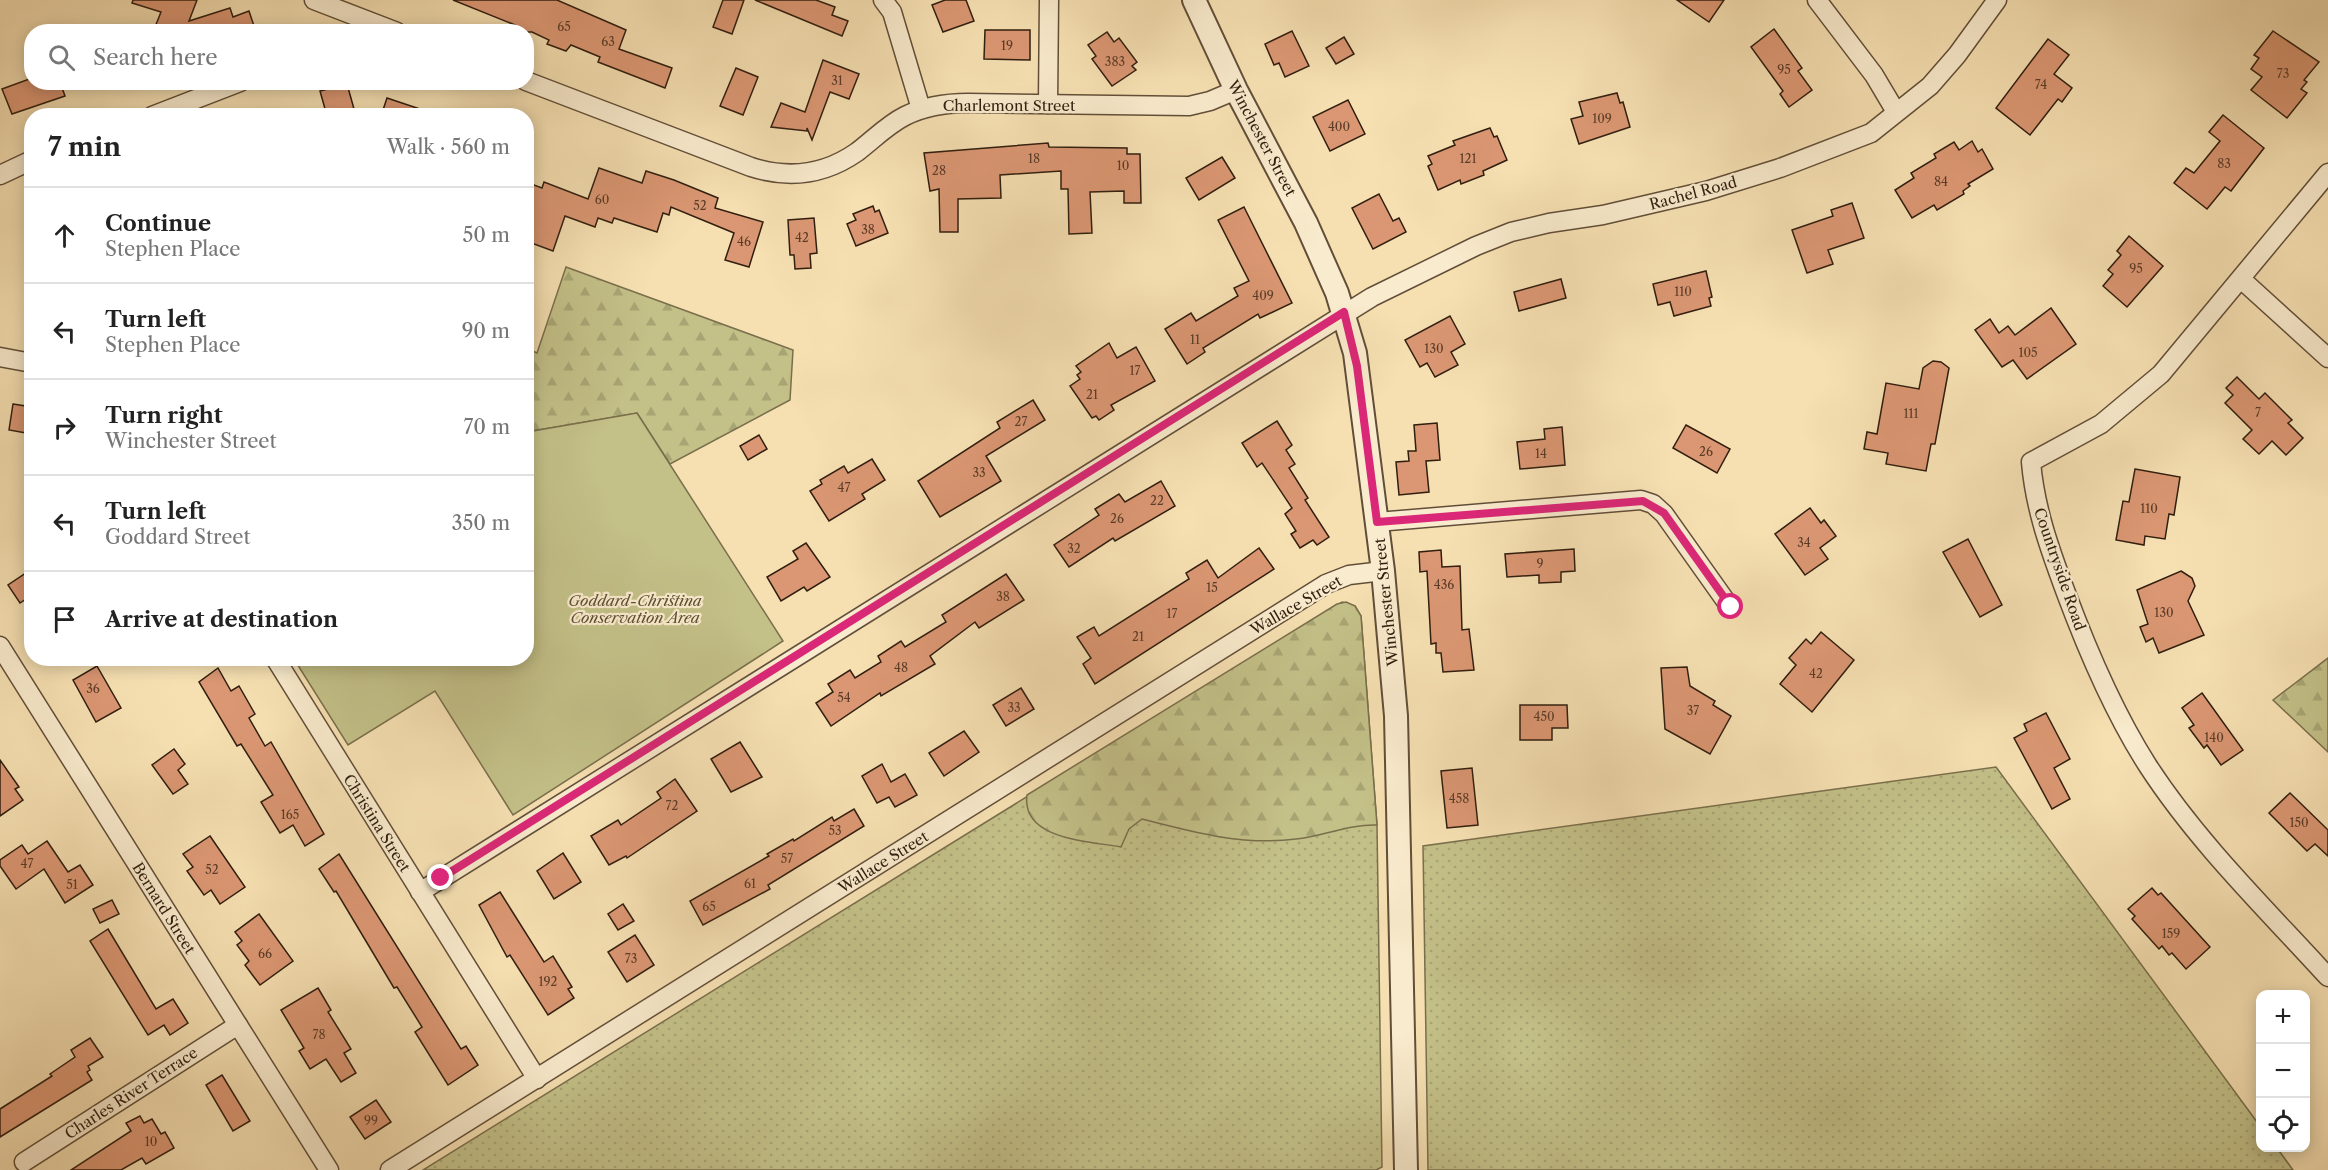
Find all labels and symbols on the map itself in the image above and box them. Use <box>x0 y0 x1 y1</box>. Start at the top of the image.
house number: 65 <box>557 19 571 34</box>
house number: 63 <box>601 34 615 49</box>
house number: 19 <box>1001 38 1013 53</box>
house number: 383 <box>1105 54 1125 69</box>
house number: 95 <box>1777 62 1791 77</box>
house number: 73 <box>2277 66 2289 81</box>
house number: 31 <box>831 73 843 88</box>
street label: Winchester Street <box>1223 76 1301 200</box>
house number: 74 <box>2035 77 2047 92</box>
street label: Charlemont Street <box>943 96 1076 115</box>
house number: 109 <box>1592 111 1612 126</box>
house number: 400 <box>1328 119 1350 134</box>
house number: 18 <box>1028 151 1040 166</box>
house number: 121 <box>1460 151 1477 166</box>
house number: 83 <box>2217 156 2231 171</box>
house number: 10 <box>1117 158 1129 173</box>
house number: 28 <box>932 163 946 178</box>
street label: Rachel Road <box>1647 172 1739 214</box>
house number: 84 <box>1934 174 1948 189</box>
house number: 60 <box>595 192 609 207</box>
house number: 52 <box>693 198 707 213</box>
house number: 38 <box>861 222 875 237</box>
house number: 42 <box>795 230 809 245</box>
house number: 46 <box>737 234 751 249</box>
house number: 95 <box>2129 261 2143 276</box>
house number: 110 <box>1674 284 1692 299</box>
house number: 409 <box>1252 288 1274 303</box>
house number: 11 <box>1190 332 1200 347</box>
house number: 130 <box>1424 341 1444 356</box>
house number: 105 <box>2018 345 2038 360</box>
house number: 17 <box>1130 363 1141 378</box>
house number: 21 <box>1086 387 1098 402</box>
house number: 7 <box>2255 405 2261 420</box>
house number: 111 <box>1903 406 1919 421</box>
house number: 27 <box>1015 414 1027 429</box>
house number: 26 <box>1699 444 1713 459</box>
house number: 14 <box>1535 446 1547 461</box>
house number: 33 <box>972 465 986 480</box>
house number: 47 <box>838 480 851 495</box>
house number: 22 <box>1150 493 1164 508</box>
house number: 110 <box>2140 501 2158 516</box>
street label: Countryside Road <box>2030 505 2090 633</box>
house number: 26 <box>1110 511 1124 526</box>
house number: 34 <box>1797 535 1811 550</box>
street label: Winchester Street <box>1370 536 1402 668</box>
house number: 32 <box>1067 541 1081 556</box>
house number: 9 <box>1536 556 1544 571</box>
street label: Wallace Street <box>1246 571 1346 639</box>
house number: 436 <box>1434 577 1454 592</box>
house number: 15 <box>1206 580 1218 595</box>
house number: 38 <box>996 589 1010 604</box>
park label: Goddard-Christina Conservation Area <box>568 591 702 627</box>
route start <box>1717 593 1743 619</box>
house number: 130 <box>2154 605 2174 620</box>
house number: 17 <box>1167 606 1178 621</box>
house number: 21 <box>1132 629 1144 644</box>
house number: 48 <box>894 660 908 675</box>
house number: 42 <box>1809 666 1823 681</box>
house number: 36 <box>86 681 100 696</box>
house number: 54 <box>837 690 851 705</box>
house number: 33 <box>1007 700 1021 715</box>
house number: 37 <box>1687 703 1699 718</box>
house number: 450 <box>1533 709 1555 724</box>
house number: 140 <box>2204 730 2224 745</box>
street label: Christina Street <box>339 771 415 876</box>
house number: 458 <box>1449 791 1469 806</box>
house number: 72 <box>666 798 679 813</box>
house number: 165 <box>281 807 299 822</box>
house number: 150 <box>2289 815 2309 830</box>
house number: 53 <box>828 823 842 838</box>
street label: Wallace Street <box>834 826 932 898</box>
house number: 57 <box>781 851 793 866</box>
house number: 47 <box>21 856 34 871</box>
street label: Bernard Street <box>128 859 200 958</box>
house number: 52 <box>205 862 219 877</box>
route end <box>427 864 453 890</box>
house number: 61 <box>744 876 756 891</box>
house number: 51 <box>66 877 78 892</box>
house number: 65 <box>702 899 716 914</box>
house number: 159 <box>2162 926 2180 941</box>
house number: 66 <box>258 946 272 961</box>
house number: 73 <box>625 951 637 966</box>
house number: 192 <box>539 974 558 989</box>
house number: 78 <box>312 1027 326 1042</box>
street label: Charles River Terrace <box>61 1043 201 1143</box>
house number: 99 <box>364 1113 378 1128</box>
house number: 10 <box>145 1134 157 1149</box>

